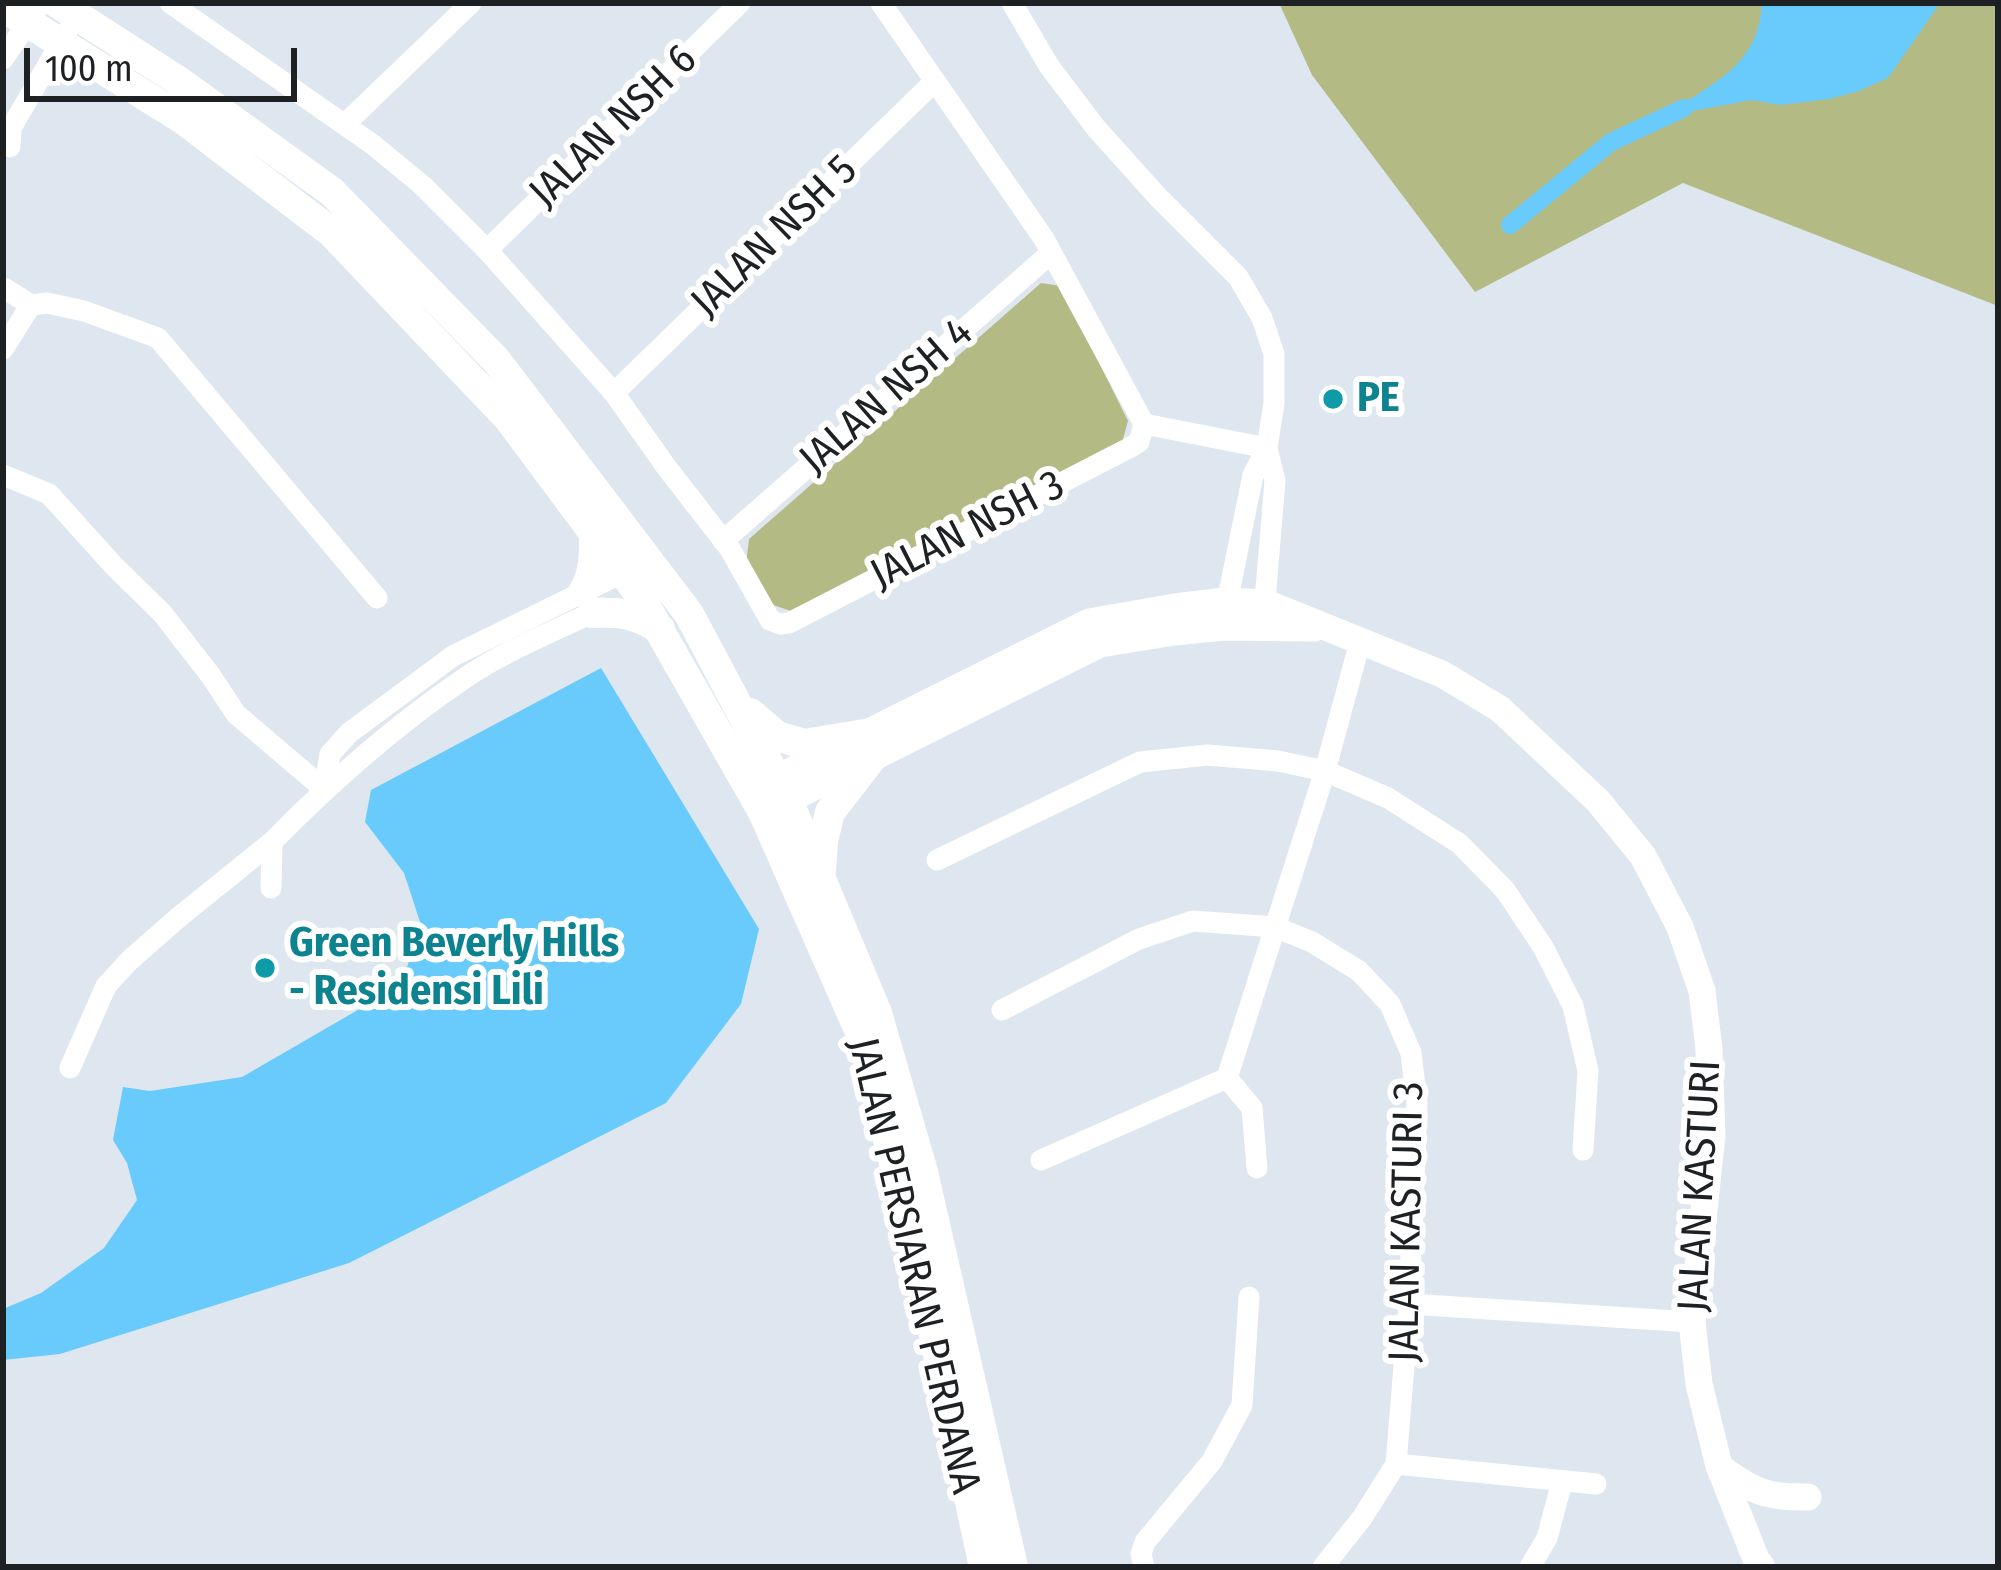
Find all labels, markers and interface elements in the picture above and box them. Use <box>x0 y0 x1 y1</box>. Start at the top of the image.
scale bar <box>30 24 303 98</box>
street label: JALAN NSH 6 <box>520 35 708 219</box>
text: 100 m <box>45 47 133 91</box>
street label: JALAN NSH 5 <box>682 146 868 328</box>
street label: JALAN NSH 4 <box>791 309 983 485</box>
place label: PE <box>1357 374 1400 424</box>
marker: PE <box>1320 386 1346 412</box>
street label: JALAN NSH 3 <box>863 461 1073 601</box>
place label: Green Beverly Hills - Residensi Lili <box>289 919 619 1018</box>
marker: Green Beverly Hills - Residensi Lili <box>252 955 278 981</box>
street label: JALAN PERSIARAN PERDANA <box>836 1033 990 1499</box>
street label: JALAN KASTURI <box>1669 1059 1733 1313</box>
street label: JALAN KASTURI 3 <box>1380 1081 1436 1363</box>

